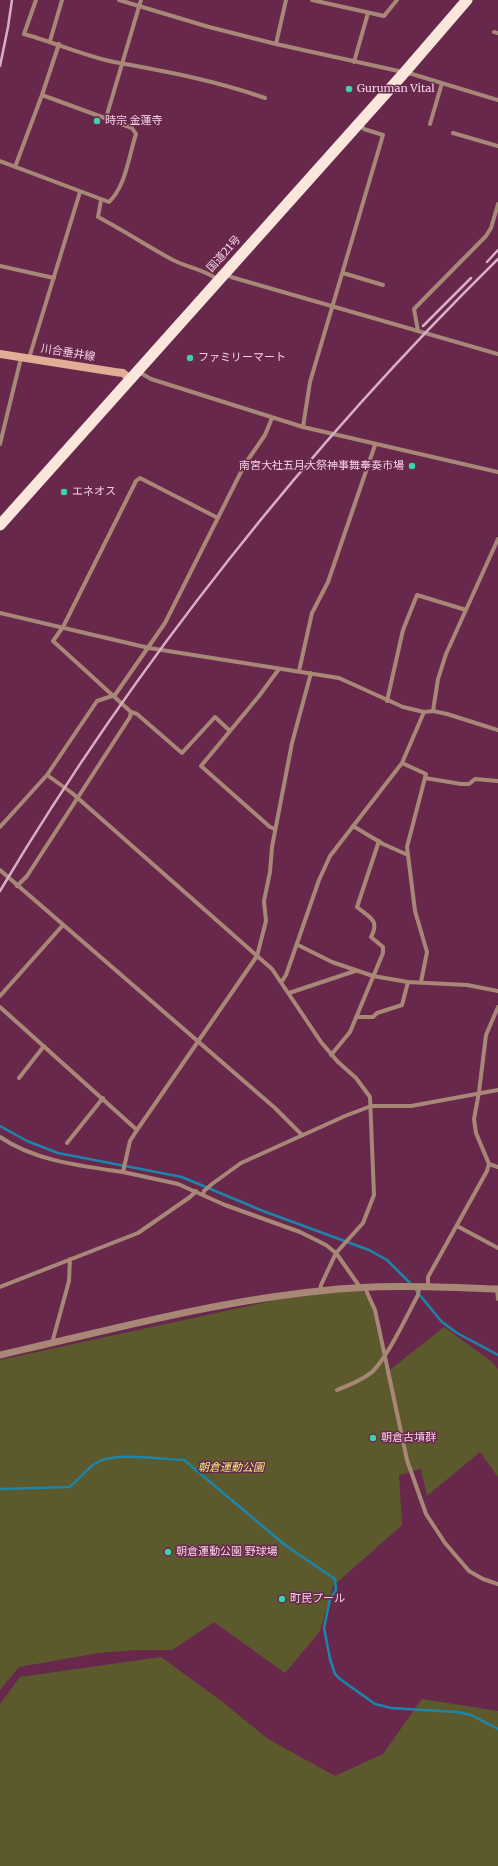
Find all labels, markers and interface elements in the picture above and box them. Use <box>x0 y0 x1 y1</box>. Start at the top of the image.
place label: Guruman Vital <box>357 82 435 96</box>
marker: Guruman Vital <box>344 84 354 94</box>
place label: 時宗 金蓮寺 <box>105 114 163 128</box>
marker: 時宗 金蓮寺 <box>92 116 102 126</box>
street label: 国道21号 <box>204 233 244 275</box>
street label: 川合垂井線 <box>40 342 96 364</box>
place label: ファミリーマート <box>198 351 286 365</box>
marker: ファミリーマート <box>185 353 195 363</box>
place label: 南宮大社五月大祭神事舞奉奏市場 <box>239 459 404 473</box>
marker: 南宮大社五月大祭神事舞奉奏市場 <box>407 461 417 471</box>
place label: エネオス <box>72 485 116 499</box>
marker: エネオス <box>59 487 69 497</box>
place label: 朝倉古墳群 <box>381 1431 436 1445</box>
marker: 朝倉古墳群 <box>368 1433 378 1443</box>
park label: 朝倉運動公園 <box>198 1461 264 1475</box>
place label: 朝倉運動公園 野球場 <box>176 1545 278 1559</box>
marker: 朝倉運動公園 野球場 <box>163 1547 173 1557</box>
place label: 町民プール <box>290 1592 345 1606</box>
marker: 町民プール <box>277 1594 287 1604</box>

